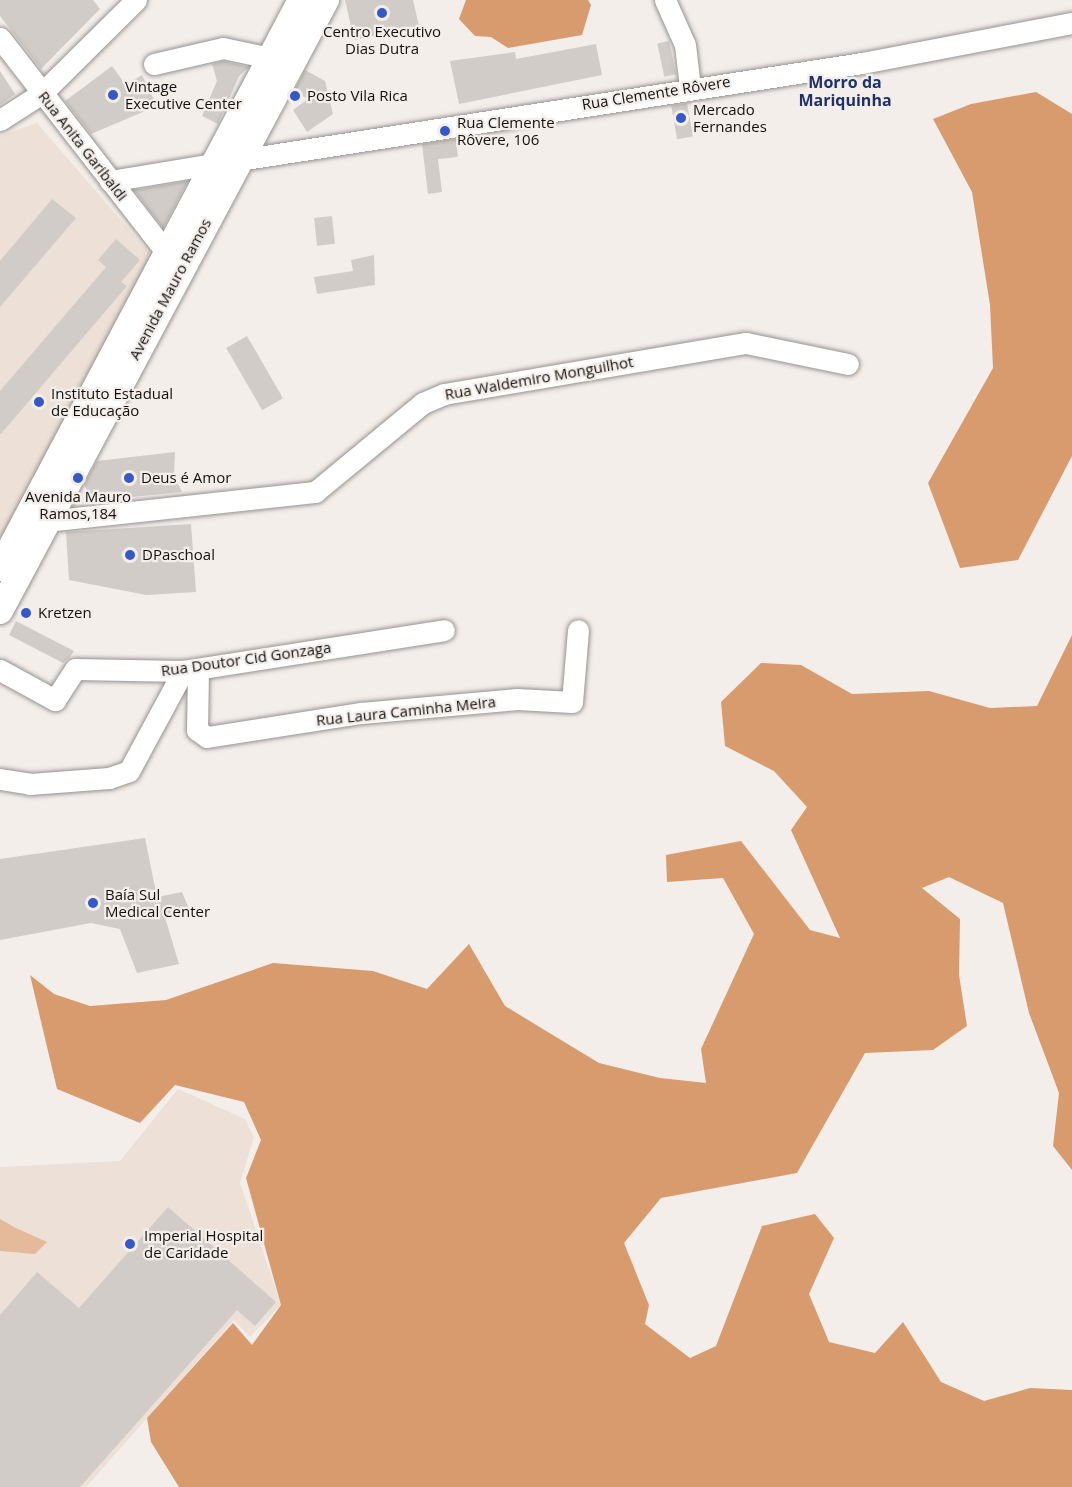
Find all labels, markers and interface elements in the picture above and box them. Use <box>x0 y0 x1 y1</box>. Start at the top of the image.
marker: Centro Executivo Dias Dutra <box>375 6 389 20</box>
place label: Centro Executivo Dias Dutra <box>323 22 441 57</box>
street label: Rua Clemente Rôvere <box>580 72 732 114</box>
district label: Morro da Mariquinha <box>798 72 892 110</box>
place label: Vintage Executive Center <box>125 77 242 112</box>
place label: Posto Vila Rica <box>307 87 408 105</box>
street label: Rua Anita Garibaldi <box>35 88 131 204</box>
marker: Vintage Executive Center <box>106 88 120 102</box>
marker: Posto Vila Rica <box>288 89 302 103</box>
place label: Mercado Fernandes <box>693 100 767 135</box>
marker: Mercado Fernandes <box>674 111 688 125</box>
place label: Rua Clemente Rôvere, 106 <box>457 113 555 148</box>
marker: Rua Clemente Rôvere, 106 <box>438 124 452 138</box>
street label: Avenida Mauro Ramos <box>125 215 215 363</box>
street label: Rua Waldemiro Monguilhot <box>443 353 635 403</box>
place label: Instituto Estadual de Educação <box>51 384 173 419</box>
marker: Instituto Estadual de Educação <box>32 395 46 409</box>
place label: Deus é Amor <box>141 469 231 487</box>
marker: Avenida Mauro Ramos,184 <box>71 471 85 485</box>
marker: Deus é Amor <box>122 471 136 485</box>
place label: Avenida Mauro Ramos,184 <box>25 487 131 522</box>
place label: DPaschoal <box>142 546 215 564</box>
marker: DPaschoal <box>123 548 137 562</box>
place label: Kretzen <box>38 604 92 622</box>
marker: Kretzen <box>19 606 33 620</box>
street label: Rua Doutor Cid Gonzaga <box>160 638 332 680</box>
street label: Rua Laura Caminha Meira <box>315 693 497 729</box>
place label: Baía Sul Medical Center <box>105 885 210 920</box>
marker: Baía Sul Medical Center <box>86 896 100 910</box>
place label: Imperial Hospital de Caridade <box>144 1226 263 1261</box>
marker: Imperial Hospital de Caridade <box>121 1235 139 1253</box>

